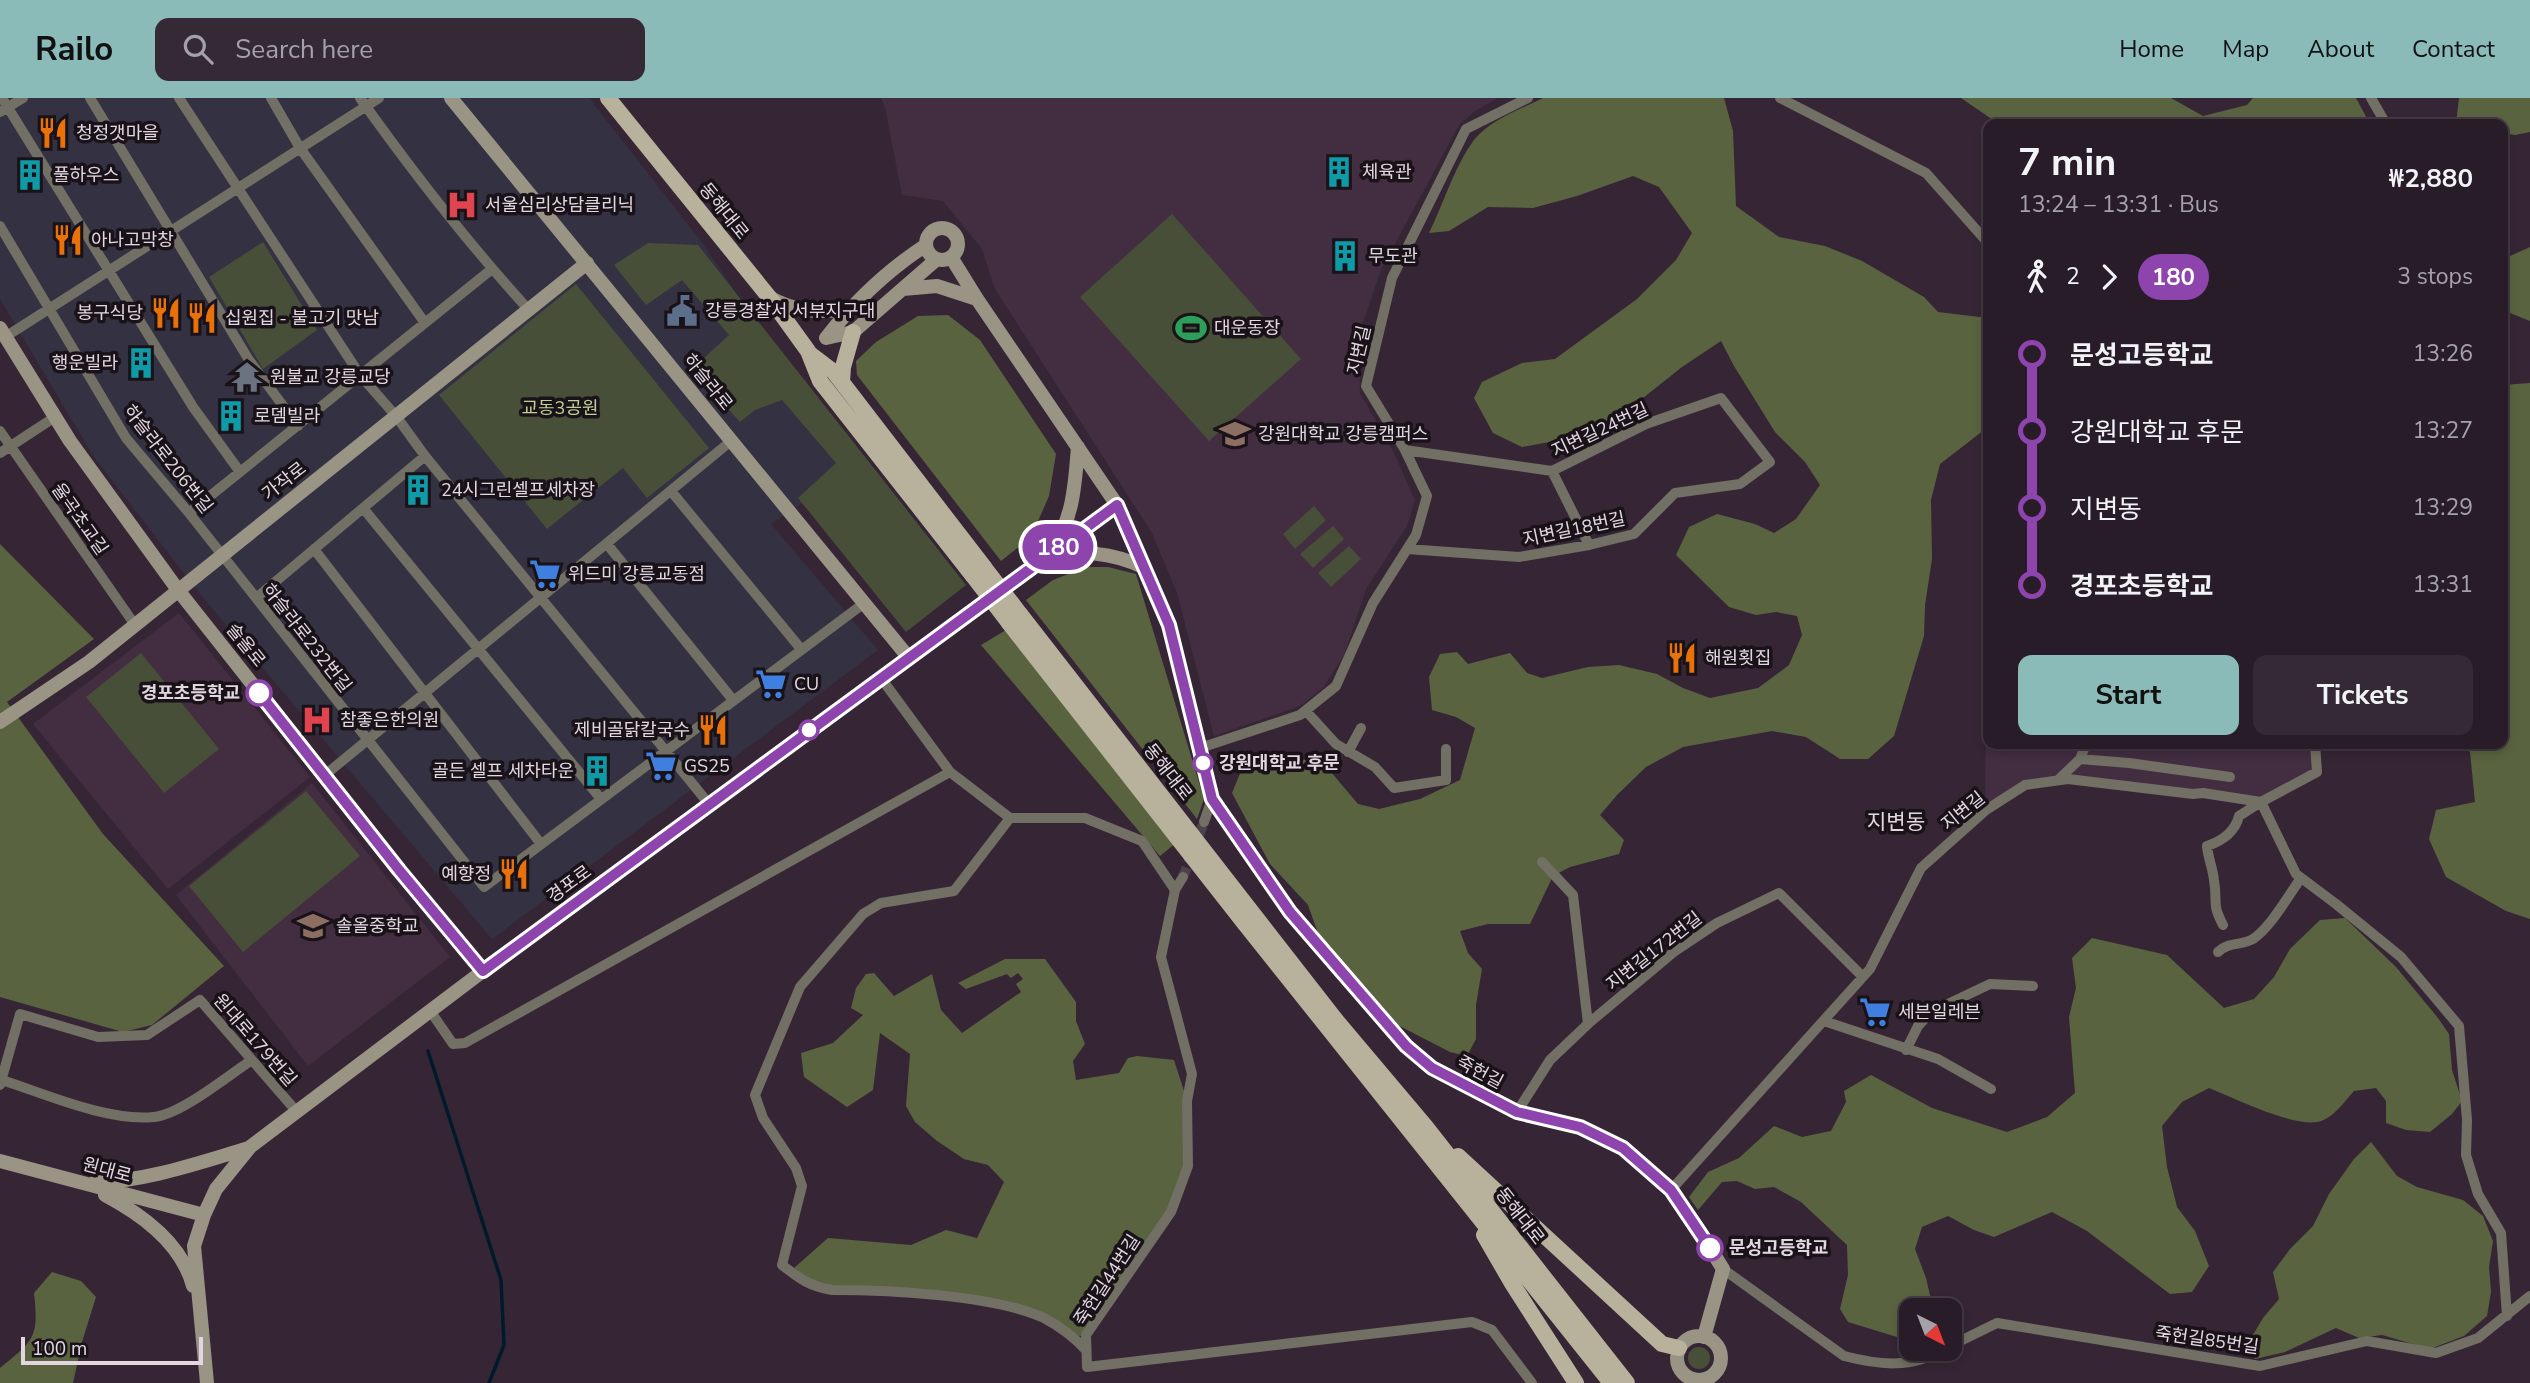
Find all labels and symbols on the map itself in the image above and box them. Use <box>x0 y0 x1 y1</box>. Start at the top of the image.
restaurant icon: 청정갯마을 <box>36 116 70 150</box>
place label: 청정갯마을 <box>76 121 159 145</box>
building icon: 체육관 <box>1322 155 1356 189</box>
building icon: 풀하우스 <box>13 158 47 192</box>
place label: 체육관 <box>1362 160 1412 184</box>
place label: 풀하우스 <box>53 163 119 187</box>
street label: 동해대로 <box>694 178 754 244</box>
hospital icon: 서울심리상담클리닉 <box>445 188 479 222</box>
place label: 서울심리상담클리닉 <box>485 193 634 217</box>
restaurant icon: 아나고막창 <box>51 223 85 257</box>
place label: 아나고막창 <box>91 228 174 252</box>
building icon: 무도관 <box>1328 239 1362 273</box>
place label: 무도관 <box>1368 244 1418 268</box>
public building icon: 강릉경찰서 서부지구대 <box>665 294 699 328</box>
restaurant icon: 봉구식당 <box>149 296 183 330</box>
place label: 강릉경찰서 서부지구대 <box>705 299 875 323</box>
place label: 봉구식당 <box>77 301 143 325</box>
restaurant icon: 십원집 - 불고기 맛남 <box>185 301 219 335</box>
place label: 십원집 - 불고기 맛남 <box>225 306 379 330</box>
sports icon: 대운동장 <box>1174 311 1208 345</box>
place label: 대운동장 <box>1214 316 1280 340</box>
street label: 지변길 <box>1342 323 1376 377</box>
building icon: 행운빌라 <box>124 346 158 380</box>
street label: 하슬라로 <box>678 349 738 415</box>
place label: 행운빌라 <box>52 351 118 375</box>
temple icon: 원불교 강릉교당 <box>230 360 264 394</box>
place label: 원불교 강릉교당 <box>270 365 391 389</box>
park label: 교동3공원 <box>521 396 599 420</box>
street label: 지변길24번길 <box>1548 397 1652 463</box>
building icon: 로뎀빌라 <box>214 399 248 433</box>
street label: 하슬라로206번길 <box>118 400 218 518</box>
place label: 로뎀빌라 <box>254 404 321 428</box>
school or university icon: 강원대학교 강릉캠퍼스 <box>1218 417 1252 451</box>
place label: 강원대학교 강릉캠퍼스 <box>1258 422 1428 446</box>
street label: 가작로 <box>257 456 311 506</box>
building icon: 24시그린셀프세차장 <box>401 473 435 507</box>
street label: 율곡초교길 <box>46 478 114 560</box>
place label: 24시그린셀프세차장 <box>441 478 595 502</box>
street label: 지변길18번길 <box>1520 506 1628 552</box>
line badge: 180 <box>1018 524 1098 570</box>
supermarket icon: 위드미 강릉교동점 <box>528 557 562 591</box>
place label: 위드미 강릉교동점 <box>568 562 705 586</box>
street label: 하슬라로232번길 <box>257 579 357 697</box>
street label: 솔올로 <box>221 618 271 672</box>
restaurant icon: 해원횟집 <box>1665 641 1699 675</box>
place label: 해원횟집 <box>1705 646 1771 670</box>
supermarket icon: CU <box>754 667 788 701</box>
place label: CU <box>794 672 819 696</box>
marker: 경포초등학교 <box>246 680 272 706</box>
place label: 경포초등학교 <box>141 681 240 705</box>
hospital icon: 참좋은한의원 <box>300 703 334 737</box>
place label: 참좋은한의원 <box>340 708 439 732</box>
restaurant icon: 제비골닭칼국수 <box>696 713 730 747</box>
place label: 제비골닭칼국수 <box>574 718 690 742</box>
unlabelled marker <box>799 720 819 740</box>
street label: 동해대로 <box>1138 739 1198 805</box>
supermarket icon: GS25 <box>644 749 678 783</box>
place label: 강원대학교 후문 <box>1219 751 1340 775</box>
marker: 강원대학교 후문 <box>1193 753 1213 773</box>
building icon: 골든 셀프 세차타운 <box>580 754 614 788</box>
place label: GS25 <box>684 754 730 778</box>
place label: 골든 셀프 세차타운 <box>432 759 574 783</box>
street label: 지변길 <box>1936 786 1990 836</box>
district label: 지변동 <box>1867 808 1925 836</box>
restaurant icon: 예향정 <box>497 857 531 891</box>
street label: 경포로 <box>542 860 596 908</box>
place label: 예향정 <box>441 862 491 886</box>
street label: 지변길172번길 <box>1601 906 1707 996</box>
school or university icon: 솔올중학교 <box>296 909 330 943</box>
place label: 솔올중학교 <box>336 914 419 938</box>
street label: 원대로179번길 <box>208 989 302 1091</box>
supermarket icon: 세븐일레븐 <box>1858 995 1892 1029</box>
place label: 세븐일레븐 <box>1898 1000 1981 1024</box>
street label: 죽헌길 <box>1452 1050 1508 1094</box>
street label: 원대로 <box>80 1152 134 1188</box>
street label: 동해대로 <box>1490 1183 1550 1249</box>
street label: 죽헌길44번길 <box>1069 1230 1145 1330</box>
marker: 문성고등학교 <box>1697 1235 1723 1261</box>
place label: 문성고등학교 <box>1729 1236 1828 1260</box>
north arrow <box>1899 1298 1962 1362</box>
street label: 죽헌길85번길 <box>2154 1321 2260 1359</box>
scale bar <box>21 1334 203 1366</box>

